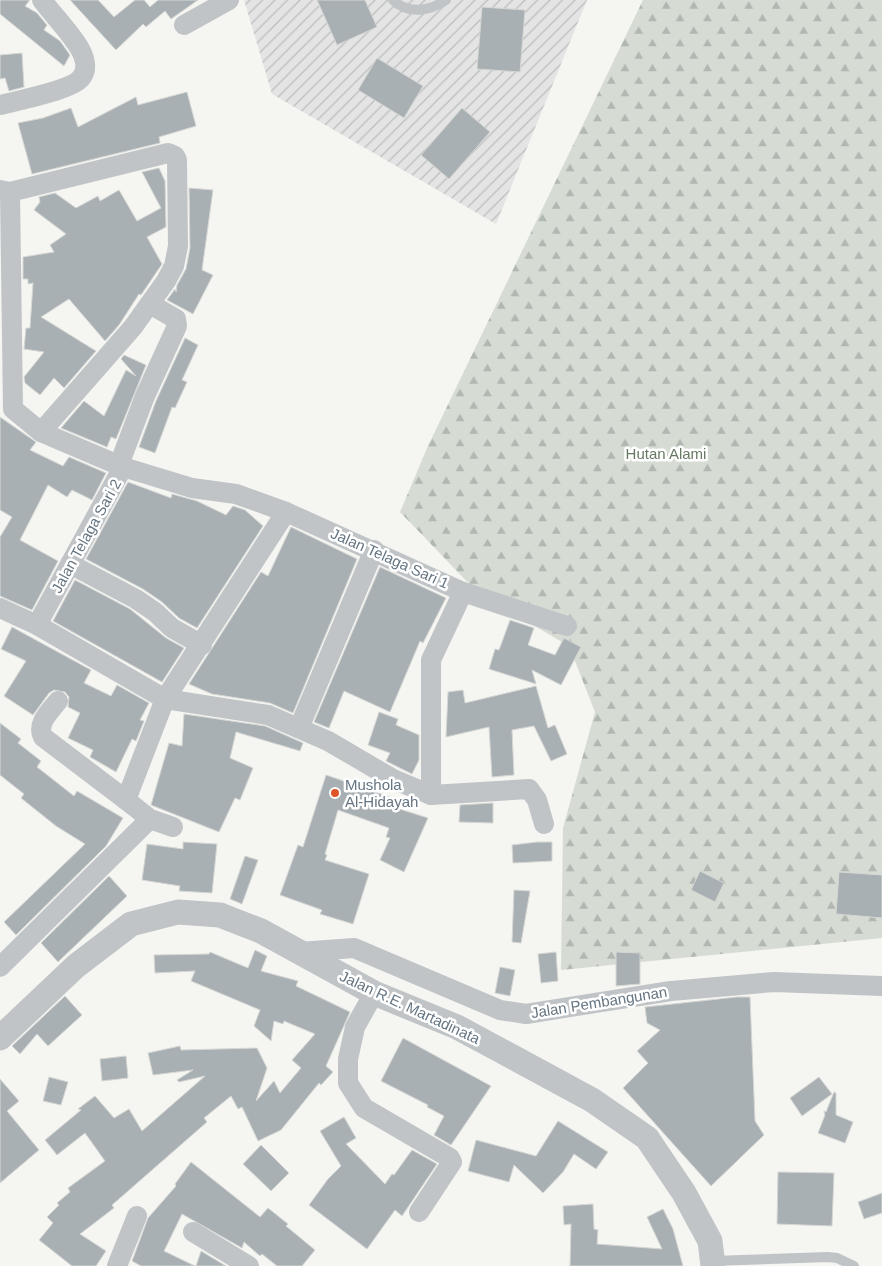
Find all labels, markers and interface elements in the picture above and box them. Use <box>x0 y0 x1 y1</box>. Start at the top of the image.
park label: Hutan Alami <box>626 445 706 462</box>
street label: Jalan Telaga Sari 2 <box>48 476 124 596</box>
street label: Jalan Telaga Sari 1 <box>328 524 452 592</box>
place label: Mushola Al-Hidayah <box>345 776 418 810</box>
marker: Mushola Al-Hidayah <box>329 787 341 799</box>
street label: Jalan R.E. Martadinata <box>337 967 483 1047</box>
street label: Jalan Pembangunan <box>530 983 668 1021</box>

